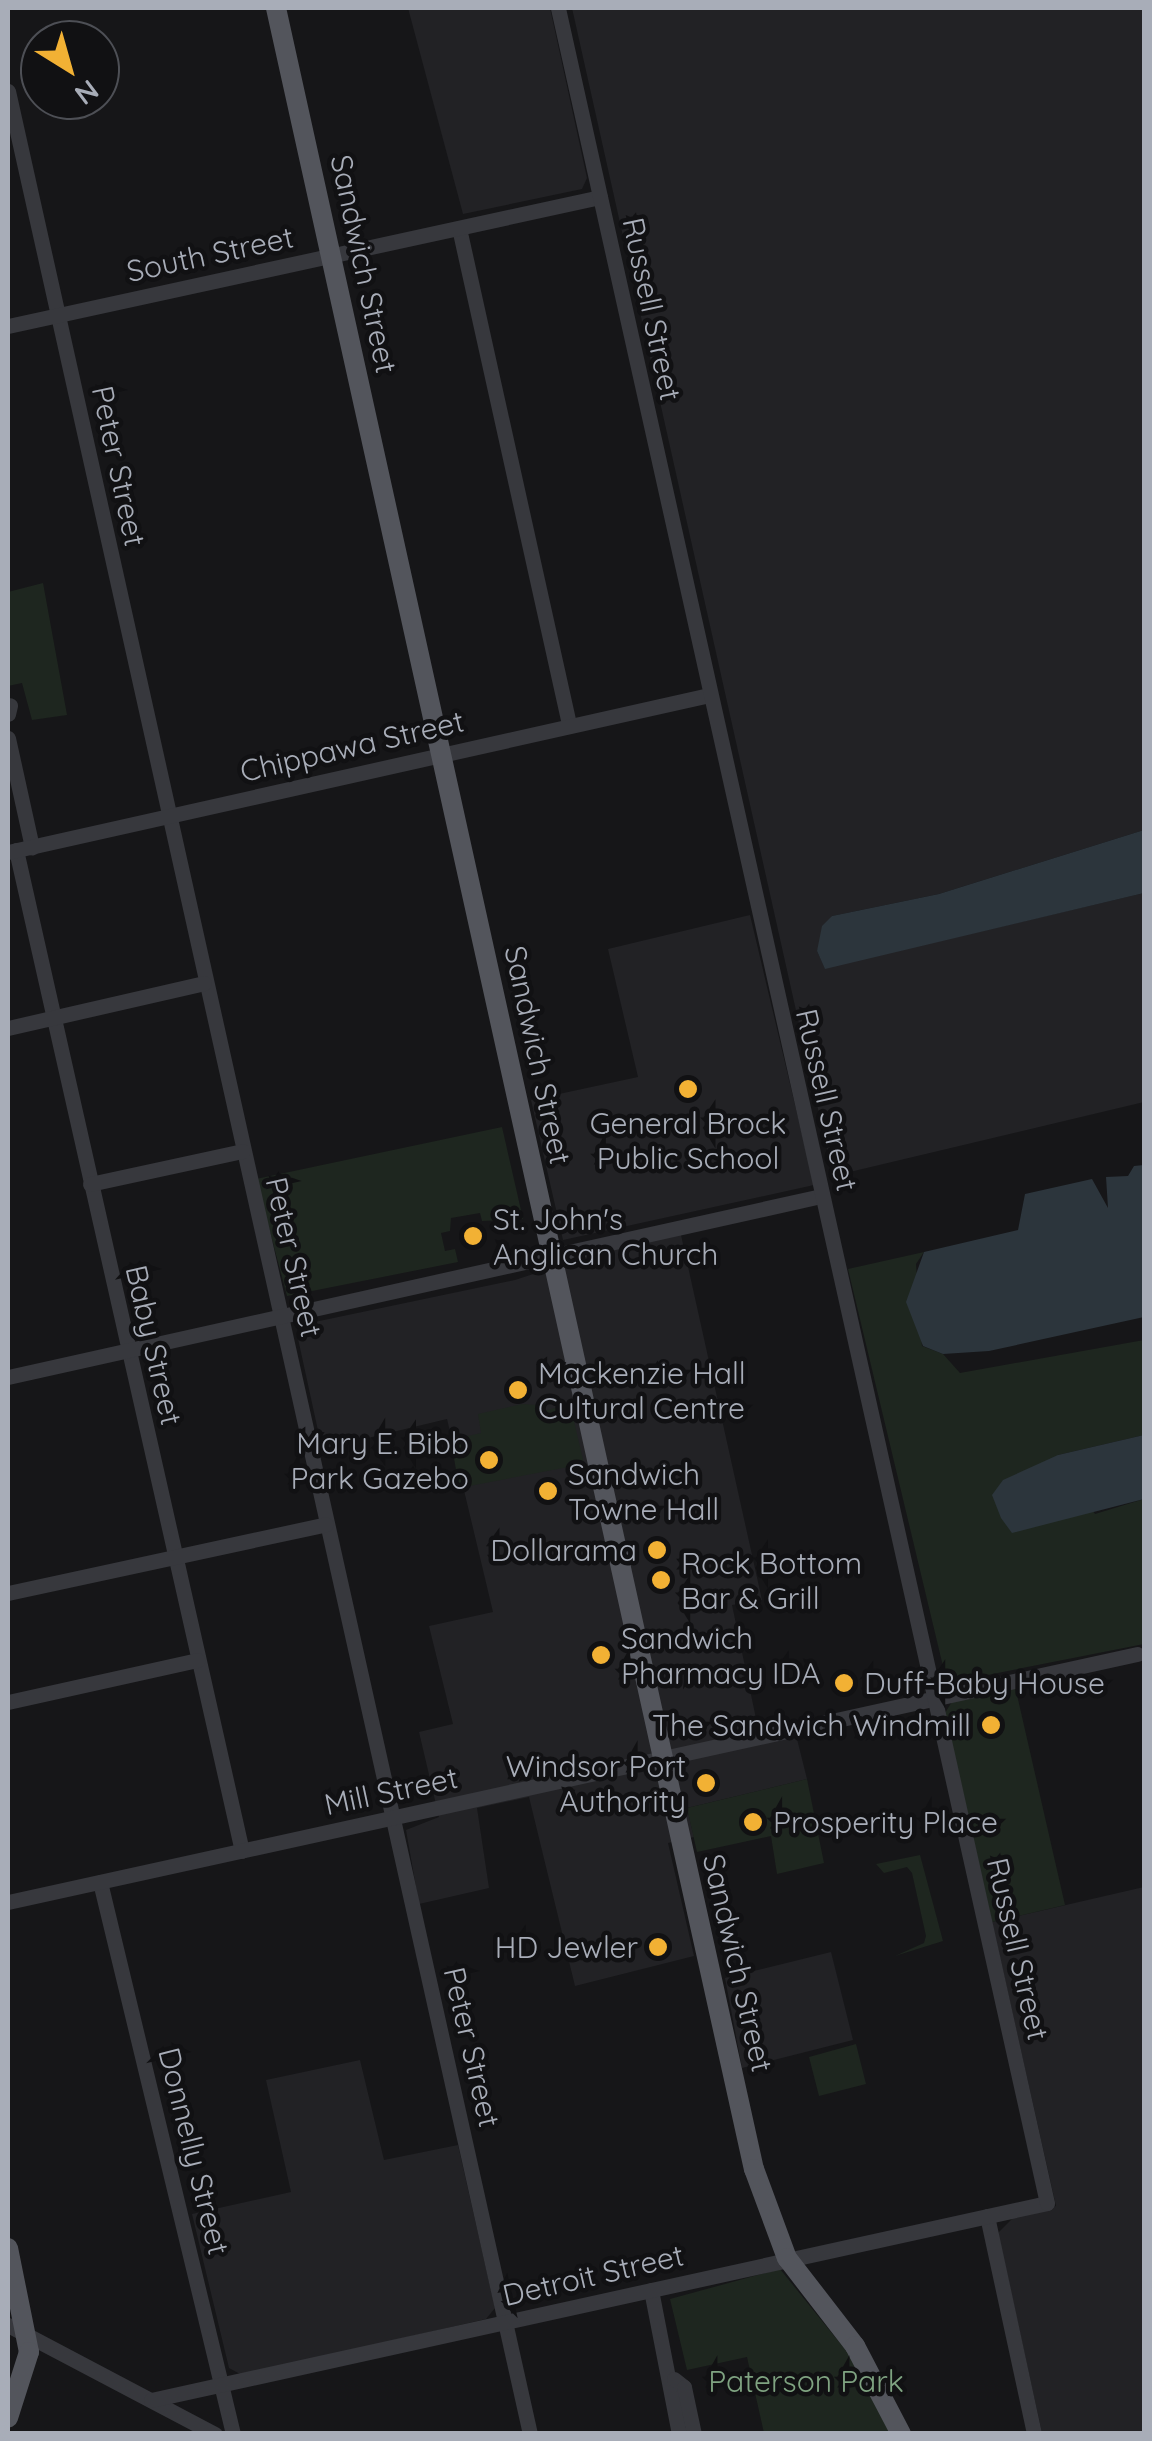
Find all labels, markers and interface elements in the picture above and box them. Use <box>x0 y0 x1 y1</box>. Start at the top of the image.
north arrow <box>20 20 120 120</box>
text: N <box>68 73 106 113</box>
street label: Sandwich Street <box>323 152 405 376</box>
street label: Russell Street <box>615 214 689 404</box>
street label: South Street <box>123 219 297 289</box>
street label: Peter Street <box>84 382 154 550</box>
street label: Chippawa Street <box>237 703 467 789</box>
street label: Sandwich Street <box>497 943 579 1167</box>
street label: Russell Street <box>789 1005 865 1195</box>
marker: General Brock Public School <box>677 1078 699 1100</box>
place label: General Brock Public School <box>590 1105 786 1176</box>
street label: Peter Street <box>258 1173 330 1341</box>
place label: St. John's Anglican Church <box>493 1201 718 1272</box>
marker: St. John's Anglican Church <box>462 1225 484 1247</box>
street label: Baby Street <box>118 1261 190 1429</box>
place label: Mackenzie Hall Cultural Centre <box>538 1355 746 1426</box>
marker: Mackenzie Hall Cultural Centre <box>507 1379 529 1401</box>
place label: Mary E. Bibb Park Gazebo <box>291 1425 469 1496</box>
marker: Mary E. Bibb Park Gazebo <box>478 1449 500 1471</box>
place label: Sandwich Towne Hall <box>568 1456 719 1526</box>
marker: Sandwich Towne Hall <box>537 1480 559 1502</box>
place label: Dollarama <box>490 1532 637 1568</box>
marker: Dollarama <box>646 1539 668 1561</box>
place label: Rock Bottom Bar & Grill <box>681 1545 862 1616</box>
marker: Rock Bottom Bar & Grill <box>650 1569 672 1591</box>
place label: Sandwich Pharmacy IDA <box>621 1620 820 1690</box>
marker: Sandwich Pharmacy IDA <box>590 1644 612 1666</box>
place label: Duff-Baby House <box>864 1665 1105 1701</box>
marker: Duff-Baby House <box>833 1672 855 1694</box>
place label: The Sandwich Windmill <box>652 1707 971 1743</box>
marker: The Sandwich Windmill <box>980 1714 1002 1736</box>
place label: Windsor Port Authority <box>506 1748 686 1818</box>
street label: Mill Street <box>321 1759 461 1823</box>
marker: Windsor Port Authority <box>695 1772 717 1794</box>
place label: Prosperity Place <box>773 1804 998 1840</box>
marker: Prosperity Place <box>742 1811 764 1833</box>
street label: Sandwich Street <box>695 1851 781 2075</box>
street label: Russell Street <box>980 1854 1056 2044</box>
place label: HD Jewler <box>495 1929 638 1965</box>
marker: HD Jewler <box>647 1936 669 1958</box>
street label: Peter Street <box>436 1963 508 2131</box>
street label: Donnelly Street <box>151 2044 237 2258</box>
street label: Detroit Street <box>499 2237 687 2313</box>
park label: Paterson Park <box>708 2363 904 2399</box>

